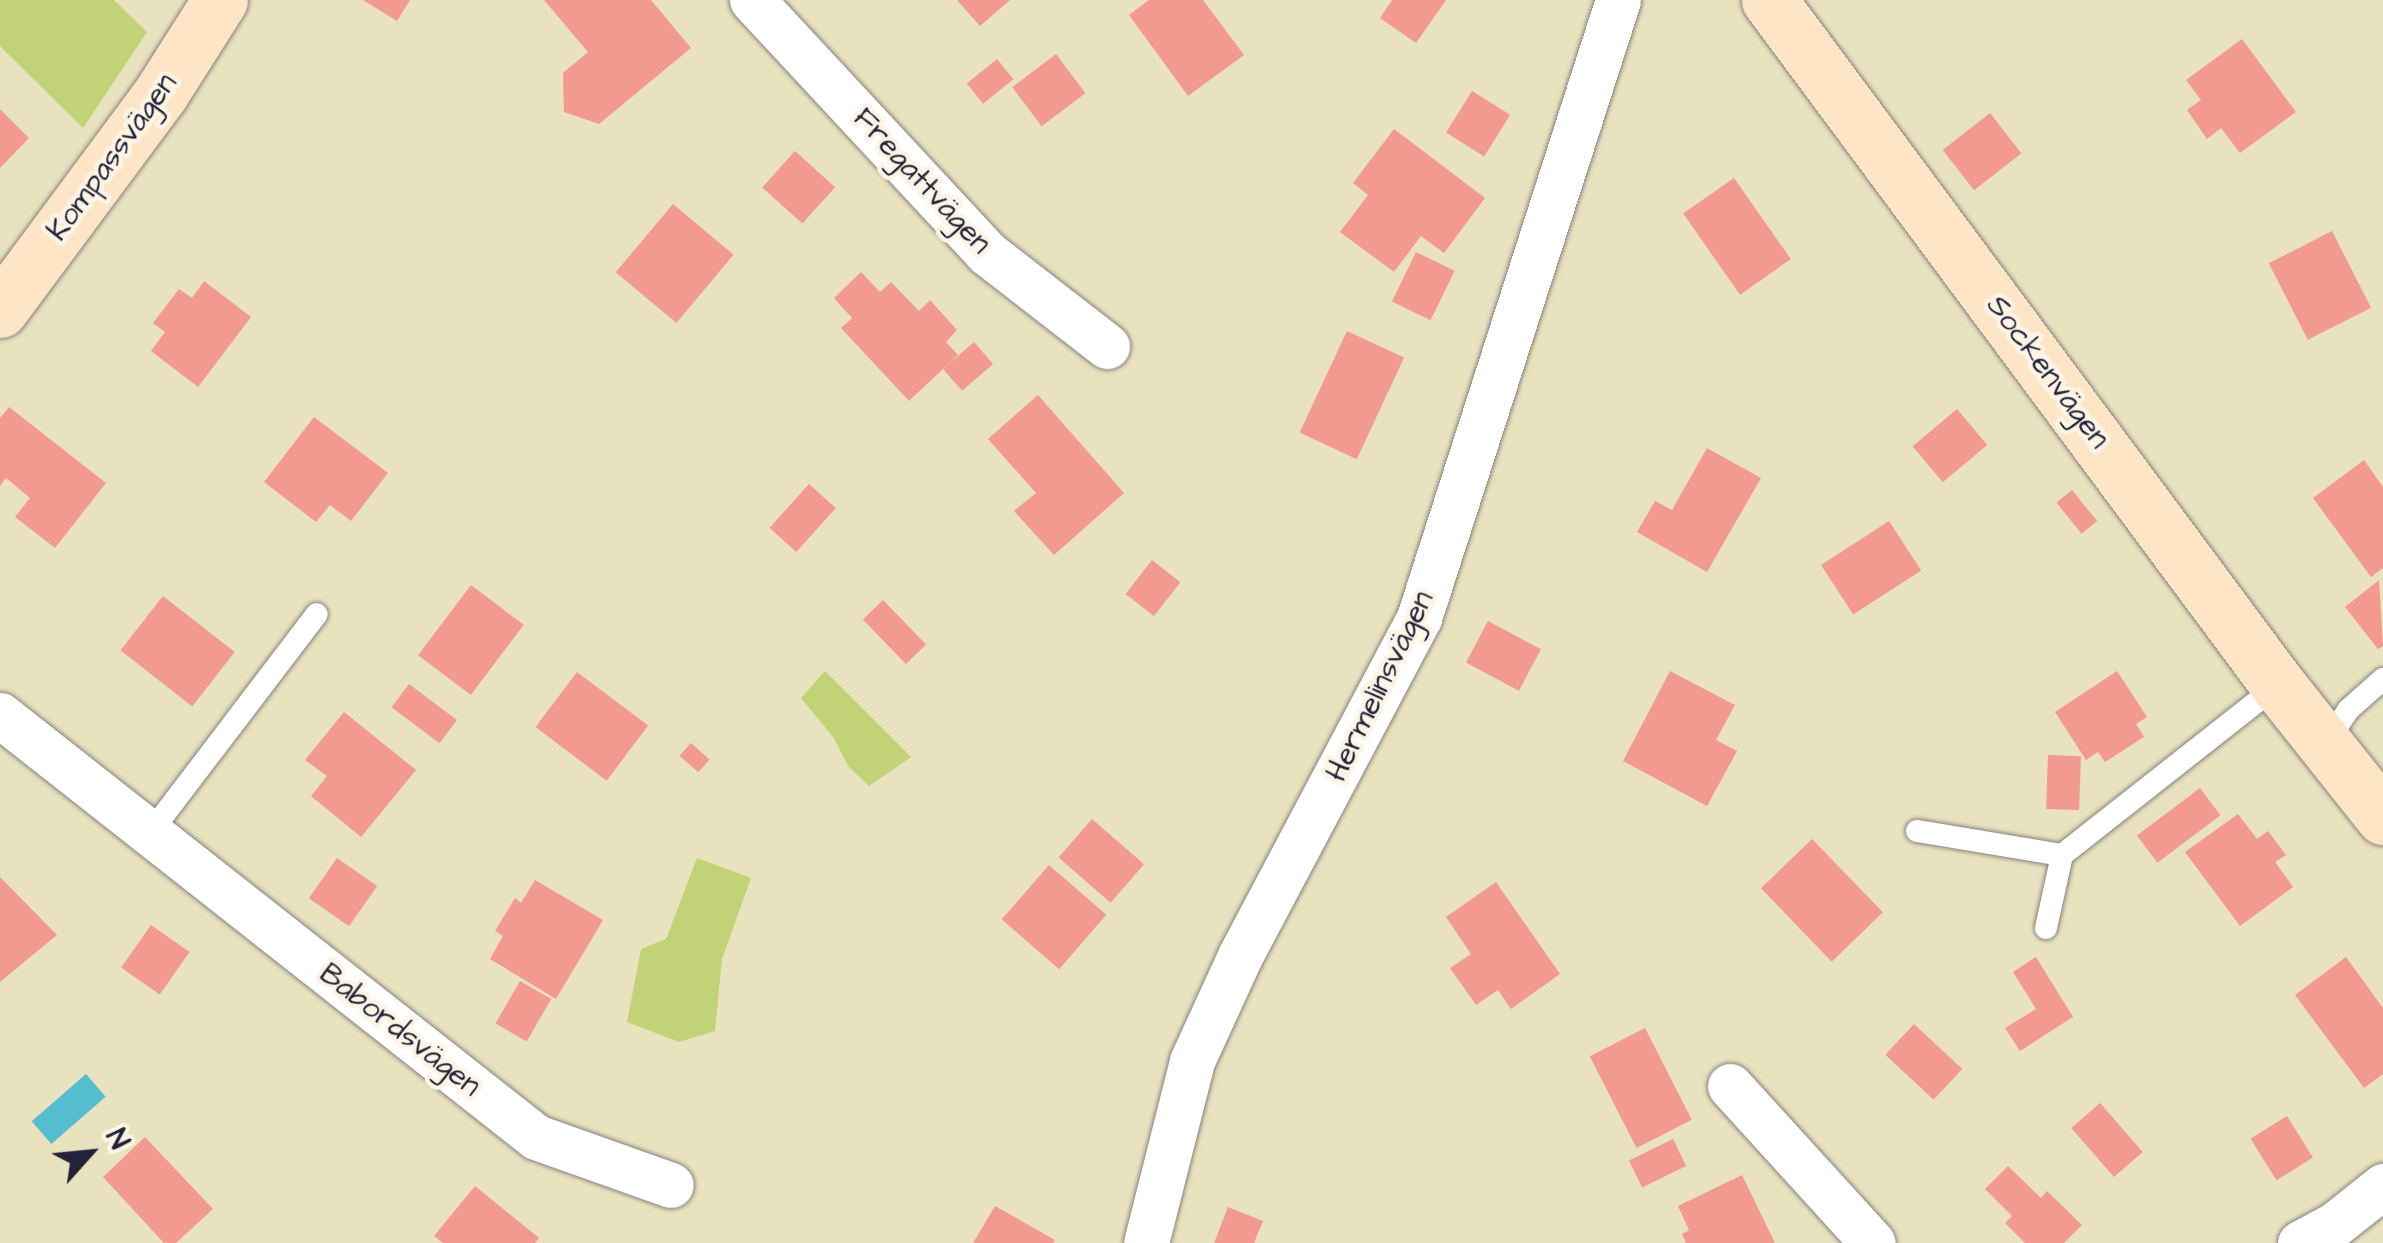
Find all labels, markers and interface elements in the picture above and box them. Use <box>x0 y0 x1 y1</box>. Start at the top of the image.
street label: Kompassvägen <box>39 66 185 248</box>
street label: Fregattvägen <box>845 101 999 261</box>
street label: Sockenvägen <box>1979 288 2117 456</box>
street label: Hermelinsvägen <box>1318 585 1442 787</box>
street label: Babordsvägen <box>312 956 488 1104</box>
north arrow <box>40 1103 140 1203</box>
text: N <box>96 1122 139 1156</box>

